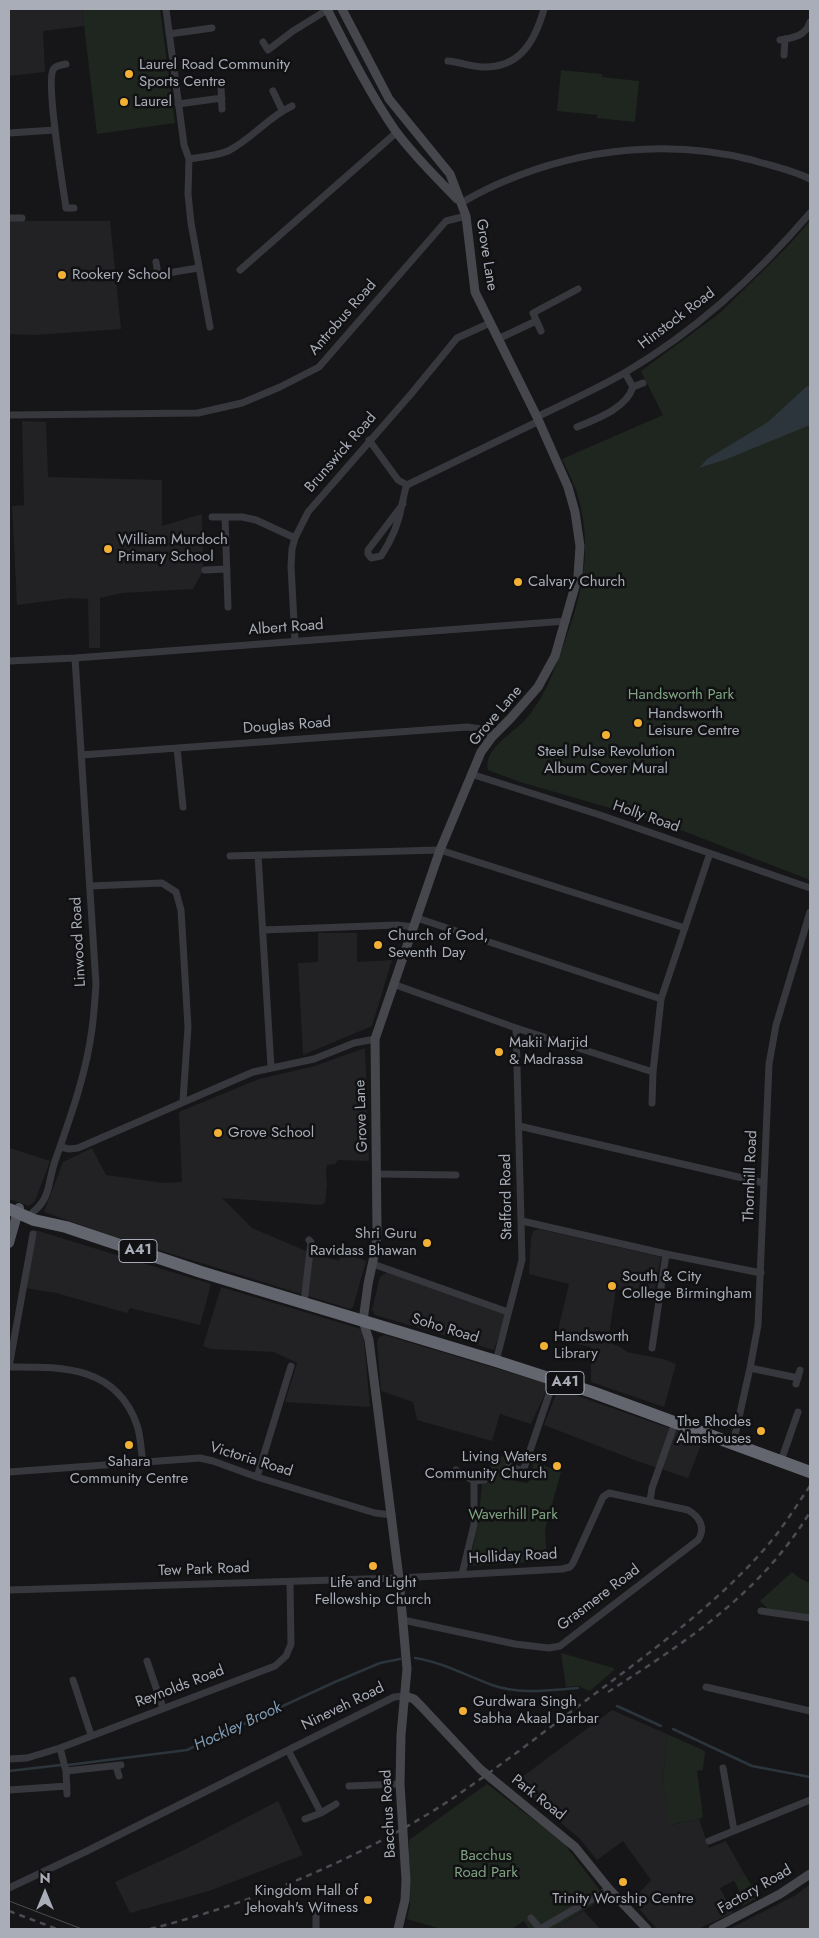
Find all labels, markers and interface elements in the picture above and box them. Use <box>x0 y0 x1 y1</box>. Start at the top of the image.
place label: Laurel Road Community Sports Centre <box>139 56 290 91</box>
marker: Laurel Road Community Sports Centre <box>123 68 135 80</box>
place label: Laurel <box>134 93 172 111</box>
marker: Laurel <box>118 96 130 108</box>
street label: Grove Lane <box>471 218 501 292</box>
place label: Rookery School <box>72 266 171 284</box>
marker: Rookery School <box>56 269 68 281</box>
street label: Antrobus Road <box>305 277 381 359</box>
street label: Hinstock Road <box>635 284 719 354</box>
street label: Brunswick Road <box>301 409 381 497</box>
place label: William Murdoch Primary School <box>118 531 228 566</box>
marker: William Murdoch Primary School <box>102 543 114 555</box>
place label: Calvary Church <box>528 573 625 591</box>
marker: Calvary Church <box>512 576 524 588</box>
street label: Albert Road <box>248 616 324 640</box>
street label: Grove Lane <box>466 682 526 750</box>
park label: Handsworth Park <box>628 686 734 704</box>
place label: Handsworth Leisure Centre <box>648 705 740 740</box>
street label: Douglas Road <box>242 714 332 738</box>
marker: Handsworth Leisure Centre <box>632 717 644 729</box>
marker: Steel Pulse Revolution Album Cover Mural <box>600 729 612 741</box>
place label: Steel Pulse Revolution Album Cover Mural <box>537 743 675 778</box>
street label: Holly Road <box>610 797 682 837</box>
street label: Linwood Road <box>68 896 90 988</box>
place label: Church of God, Seventh Day <box>388 927 488 962</box>
marker: Church of God, Seventh Day <box>372 939 384 951</box>
place label: Makii Marjid & Madrassa <box>509 1034 588 1069</box>
marker: Makii Marjid & Madrassa <box>493 1046 505 1058</box>
street label: Grove Lane <box>352 1079 372 1153</box>
place label: Grove School <box>228 1124 314 1142</box>
marker: Grove School <box>212 1127 224 1139</box>
street label: Thornhill Road <box>740 1130 762 1222</box>
street label: Stafford Road <box>497 1154 517 1240</box>
place label: Shri Guru Ravidass Bhawan <box>310 1225 417 1260</box>
marker: Shri Guru Ravidass Bhawan <box>421 1237 433 1249</box>
road number: A41 <box>119 1240 157 1262</box>
place label: South & City College Birmingham <box>622 1268 752 1303</box>
marker: South & City College Birmingham <box>606 1280 618 1292</box>
street label: Soho Road <box>409 1310 481 1348</box>
place label: Handsworth Library <box>554 1328 629 1363</box>
marker: Handsworth Library <box>538 1340 550 1352</box>
road number: A41 <box>546 1372 584 1395</box>
place label: The Rhodes Almshouses <box>676 1413 751 1448</box>
marker: The Rhodes Almshouses <box>755 1425 767 1437</box>
marker: Sahara Community Centre <box>123 1439 135 1451</box>
street label: Victoria Road <box>207 1439 295 1481</box>
place label: Living Waters Community Church <box>425 1448 547 1483</box>
place label: Sahara Community Centre <box>70 1453 188 1488</box>
marker: Living Waters Community Church <box>551 1460 563 1472</box>
park label: Waverhill Park <box>468 1506 558 1524</box>
street label: Holliday Road <box>468 1546 558 1568</box>
street label: Tew Park Road <box>158 1559 250 1581</box>
marker: Life and Light Fellowship Church <box>367 1560 379 1572</box>
street label: Grasmere Road <box>554 1561 644 1635</box>
place label: Life and Light Fellowship Church <box>315 1574 431 1609</box>
street label: Reynolds Road <box>133 1662 227 1712</box>
street label: Nineveh Road <box>299 1679 387 1735</box>
place label: Gurdwara Singh Sabha Akaal Darbar <box>473 1693 599 1728</box>
water label: Hockley Brook <box>191 1698 285 1756</box>
marker: Gurdwara Singh Sabha Akaal Darbar <box>457 1705 469 1717</box>
street label: Bacchus Road <box>378 1769 400 1859</box>
street label: Park Road <box>507 1771 569 1825</box>
park label: Bacchus Road Park <box>454 1847 518 1882</box>
street label: Factory Road <box>715 1862 795 1918</box>
north arrow <box>20 1868 70 1918</box>
text: N <box>39 1868 51 1888</box>
marker: Trinity Worship Centre <box>617 1876 629 1888</box>
place label: Kingdom Hall of Jehovah's Witness <box>246 1882 358 1917</box>
place label: Trinity Worship Centre <box>552 1890 694 1908</box>
marker: Kingdom Hall of Jehovah's Witness <box>362 1894 374 1906</box>

